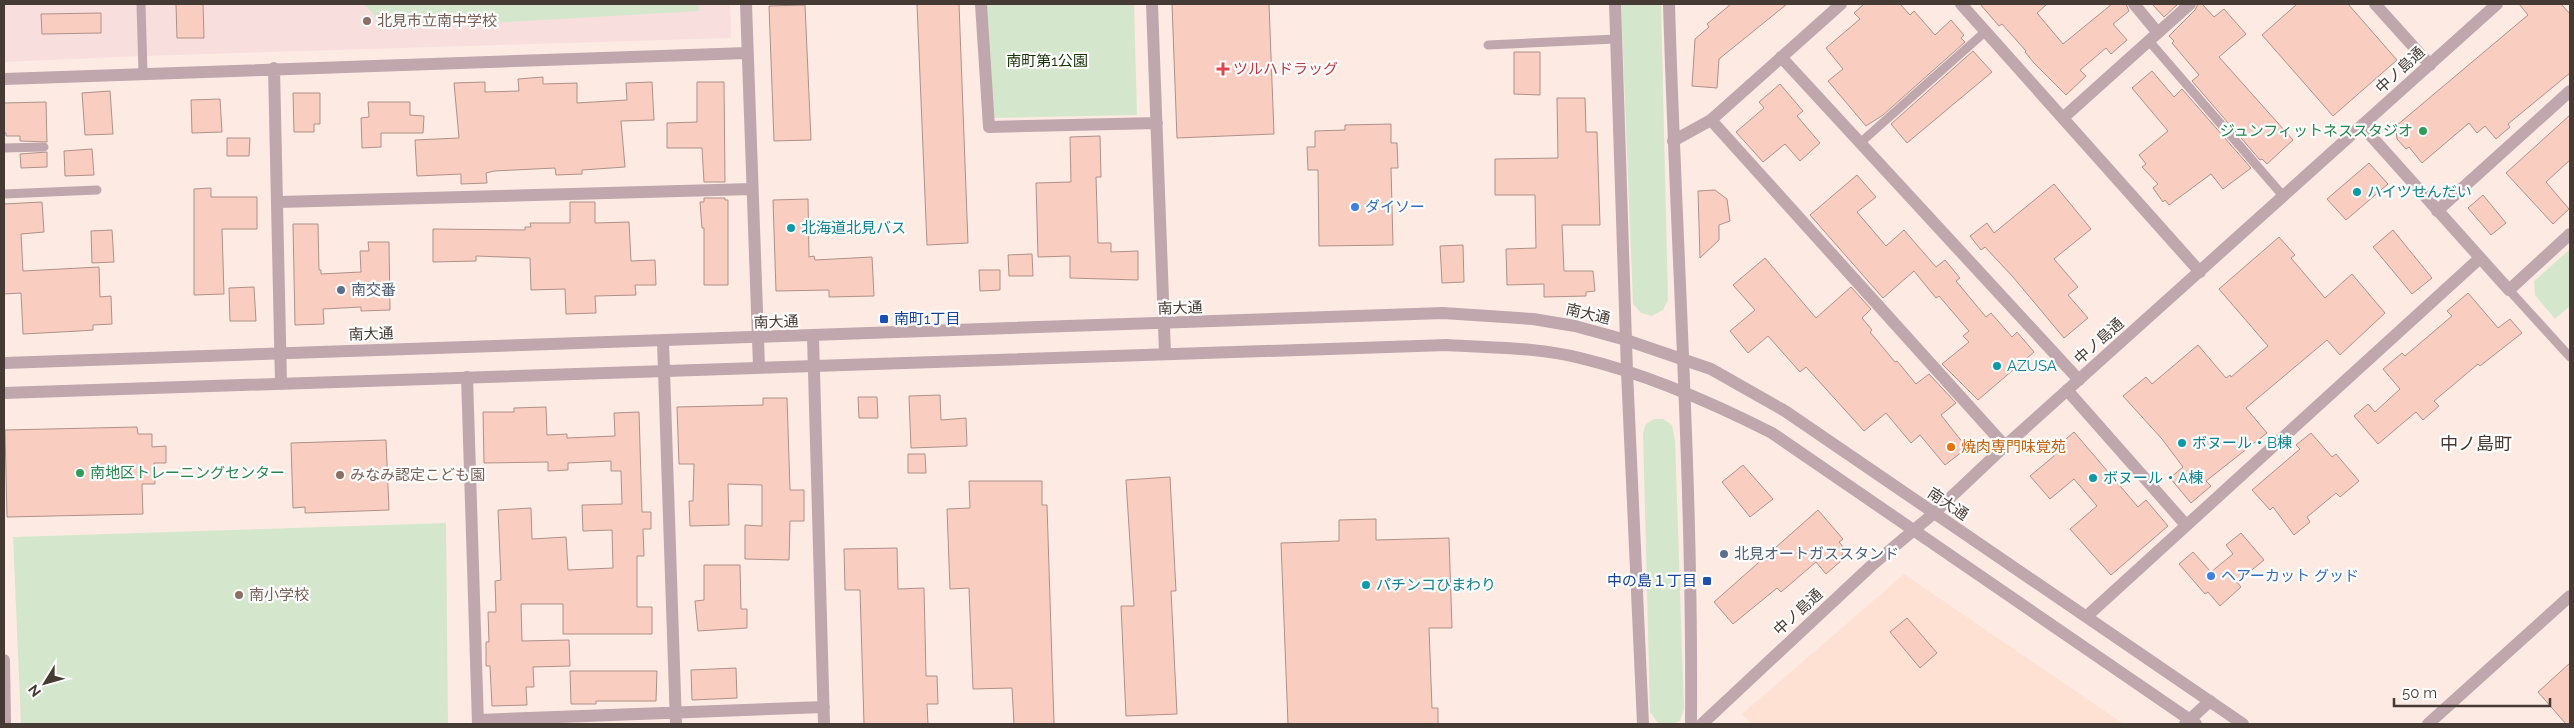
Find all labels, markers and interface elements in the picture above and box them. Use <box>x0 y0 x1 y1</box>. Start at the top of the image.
place label: 北見市立南中学校 <box>377 12 497 30</box>
marker: 北見市立南中学校 <box>361 15 373 27</box>
street label: 中ノ島通 <box>2372 43 2428 97</box>
park label: 南町第1公園 <box>1006 52 1088 70</box>
place label: ツルハドラッグ <box>1233 60 1338 78</box>
marker: ツルハドラッグ <box>1217 63 1229 75</box>
place label: ジュンフィットネススタジオ <box>2220 122 2413 140</box>
marker: ジュンフィットネススタジオ <box>2417 125 2429 137</box>
place label: ハイツせんだい <box>2367 183 2472 201</box>
marker: ハイツせんだい <box>2351 186 2363 198</box>
place label: ダイソー <box>1365 198 1425 216</box>
marker: ダイソー <box>1349 201 1361 213</box>
place label: 北海道北見バス <box>801 219 906 237</box>
marker: 北海道北見バス <box>785 222 797 234</box>
place label: 南交番 <box>351 281 396 299</box>
marker: 南交番 <box>335 284 347 296</box>
street label: 南大通 <box>1157 298 1203 318</box>
street label: 南大通 <box>1564 300 1612 328</box>
place label: 南町1丁目 <box>894 310 960 328</box>
street label: 南大通 <box>753 312 799 332</box>
marker: 南町1丁目 <box>878 313 890 325</box>
street label: 中ノ島通 <box>2071 314 2127 368</box>
street label: 南大通 <box>348 324 394 344</box>
place label: AZUSA <box>2007 357 2057 375</box>
marker: AZUSA <box>1991 360 2003 372</box>
district label: 中ノ島町 <box>2440 433 2512 454</box>
place label: ボヌール・B棟 <box>2192 434 2292 452</box>
marker: ボヌール・B棟 <box>2176 437 2188 449</box>
place label: 焼肉専門味覚苑 <box>1961 438 2066 456</box>
marker: 焼肉専門味覚苑 <box>1945 441 1957 453</box>
place label: 南地区トレーニングセンター <box>90 464 285 482</box>
place label: みなみ認定こども園 <box>350 466 485 484</box>
marker: 南地区トレーニングセンター <box>74 467 86 479</box>
marker: みなみ認定こども園 <box>334 469 346 481</box>
place label: ボヌール・A棟 <box>2103 469 2203 487</box>
marker: ボヌール・A棟 <box>2087 472 2099 484</box>
street label: 南大通 <box>1924 484 1972 524</box>
place label: 北見オートガススタンド <box>1734 545 1899 563</box>
marker: 北見オートガススタンド <box>1718 548 1730 560</box>
place label: ヘアーカット グッド <box>2221 567 2359 585</box>
marker: ヘアーカット グッド <box>2205 570 2217 582</box>
place label: 中の島１丁目 <box>1607 572 1697 590</box>
marker: 中の島１丁目 <box>1701 575 1713 587</box>
place label: パチンコひまわり <box>1376 576 1496 594</box>
marker: パチンコひまわり <box>1360 579 1372 591</box>
street label: 中ノ島通 <box>1770 585 1826 639</box>
place label: 南小学校 <box>249 586 309 604</box>
marker: 南小学校 <box>233 589 245 601</box>
north arrow <box>20 658 70 708</box>
scale bar <box>2394 676 2550 708</box>
text: N <box>25 682 44 700</box>
text: 50 m <box>2402 684 2437 702</box>

